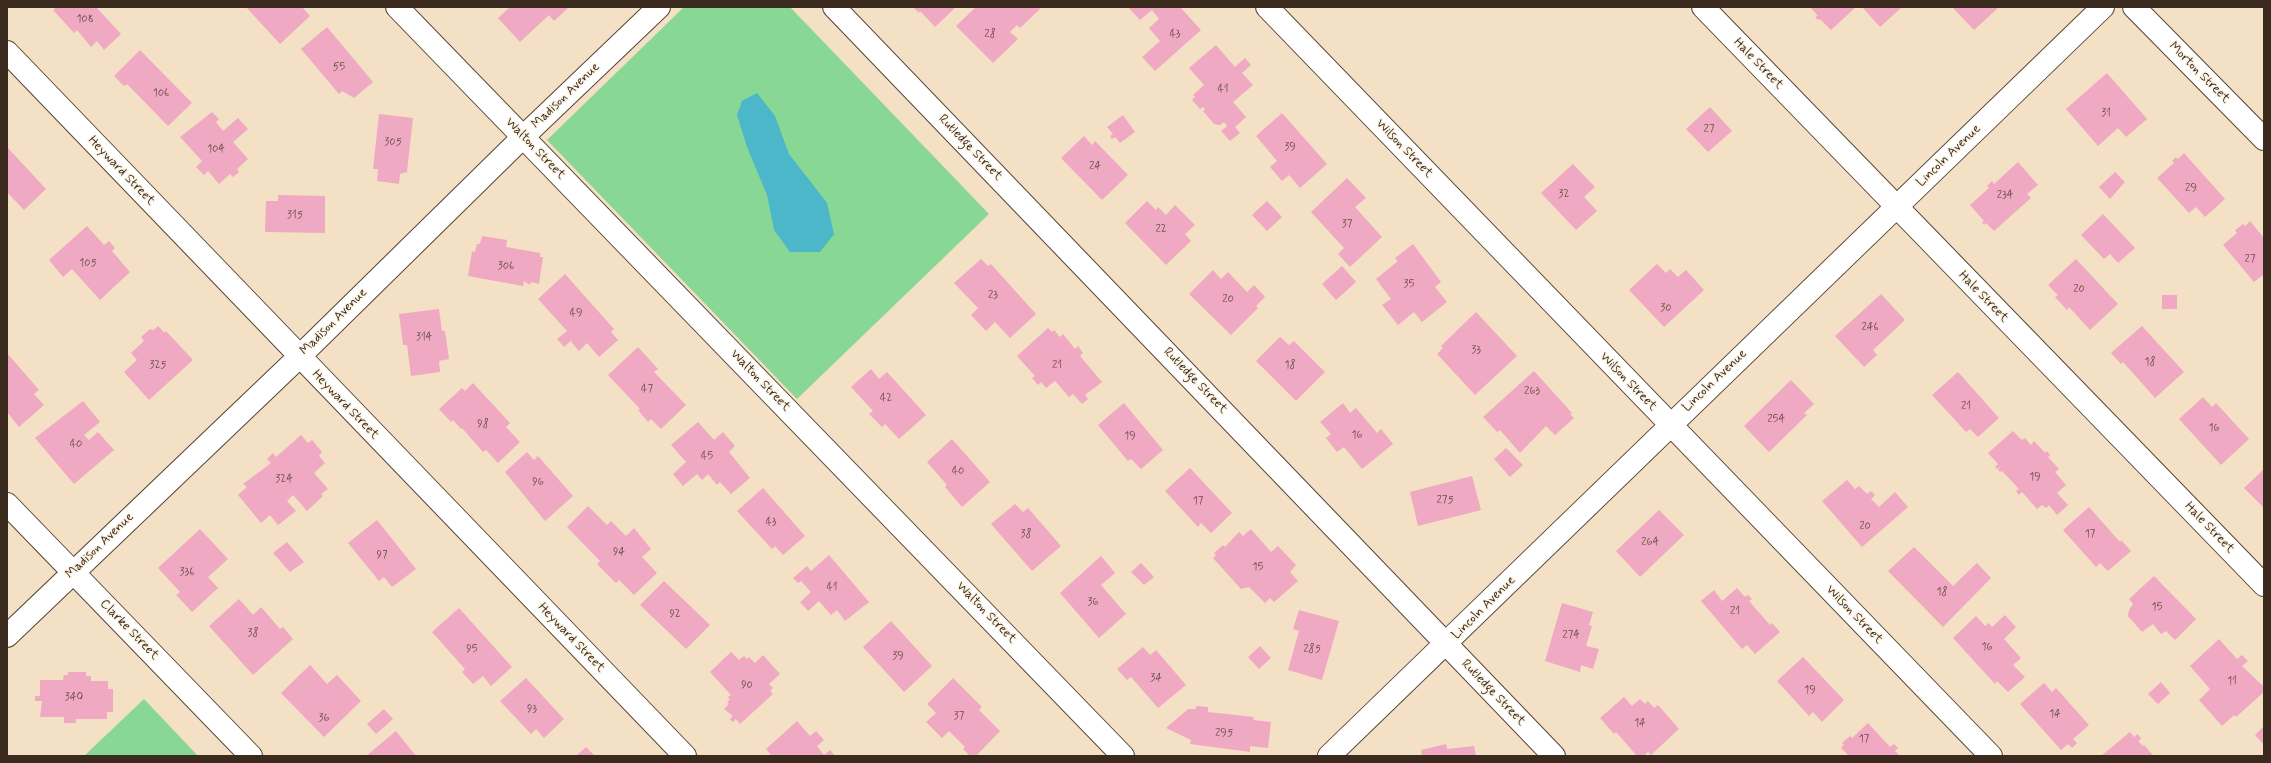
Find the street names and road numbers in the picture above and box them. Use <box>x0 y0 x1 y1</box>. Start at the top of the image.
street label: Hale Street <box>1730 35 1786 93</box>
street label: Morton Street <box>2165 39 2233 107</box>
street label: Madison Avenue <box>529 60 603 132</box>
street label: Rutledge Street <box>935 112 1005 184</box>
street label: Walton Street <box>502 115 568 183</box>
street label: Wilson Street <box>1372 116 1436 182</box>
street label: Lincoln Avenue <box>1914 121 1984 191</box>
street label: Heyward Street <box>84 133 158 209</box>
street label: Hale Street <box>1955 268 2011 326</box>
street label: Madison Avenue <box>297 285 371 359</box>
street label: Rutledge Street <box>1160 345 1230 417</box>
street label: Lincoln Avenue <box>1680 346 1750 416</box>
street label: Walton Street <box>727 347 793 415</box>
street label: Wilson Street <box>1596 349 1660 415</box>
street label: Heyward Street <box>308 367 382 443</box>
street label: Hale Street <box>2181 499 2237 557</box>
street label: Madison Avenue <box>63 510 137 582</box>
street label: Lincoln Avenue <box>1449 573 1519 643</box>
street label: Walton Street <box>953 579 1019 647</box>
street label: Wilson Street <box>1822 582 1886 648</box>
street label: Clarke Street <box>96 596 162 664</box>
street label: Heyward Street <box>534 600 608 676</box>
street label: Rutledge Street <box>1458 657 1528 729</box>

